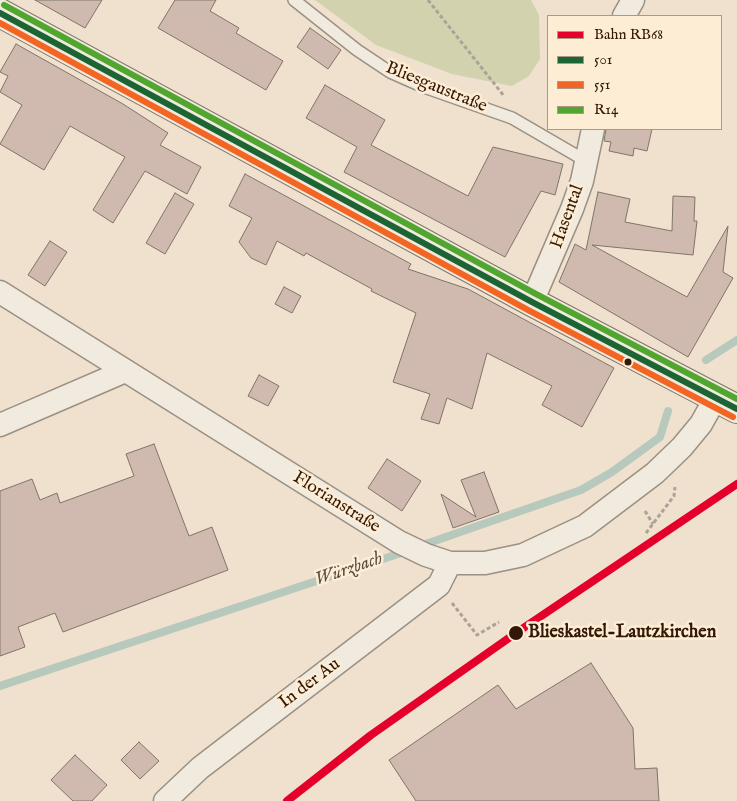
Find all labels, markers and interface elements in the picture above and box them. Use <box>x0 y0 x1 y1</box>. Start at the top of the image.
legend <box>547 15 722 130</box>
text: Bahn RB68 <box>594 25 663 44</box>
text: 501 <box>594 50 612 69</box>
street label: Bliesgaustraße <box>382 58 490 118</box>
text: 551 <box>594 75 610 94</box>
text: R14 <box>594 100 618 119</box>
street label: Hasental <box>547 182 589 252</box>
unlabelled marker <box>623 357 633 367</box>
street label: Florianstraße <box>288 468 384 538</box>
water label: Würzbach <box>312 548 386 592</box>
place label: Blieskastel-Lautzkirchen <box>528 622 716 644</box>
marker: Blieskastel-Lautzkirchen <box>507 624 525 642</box>
street label: In der Au <box>275 654 345 714</box>

